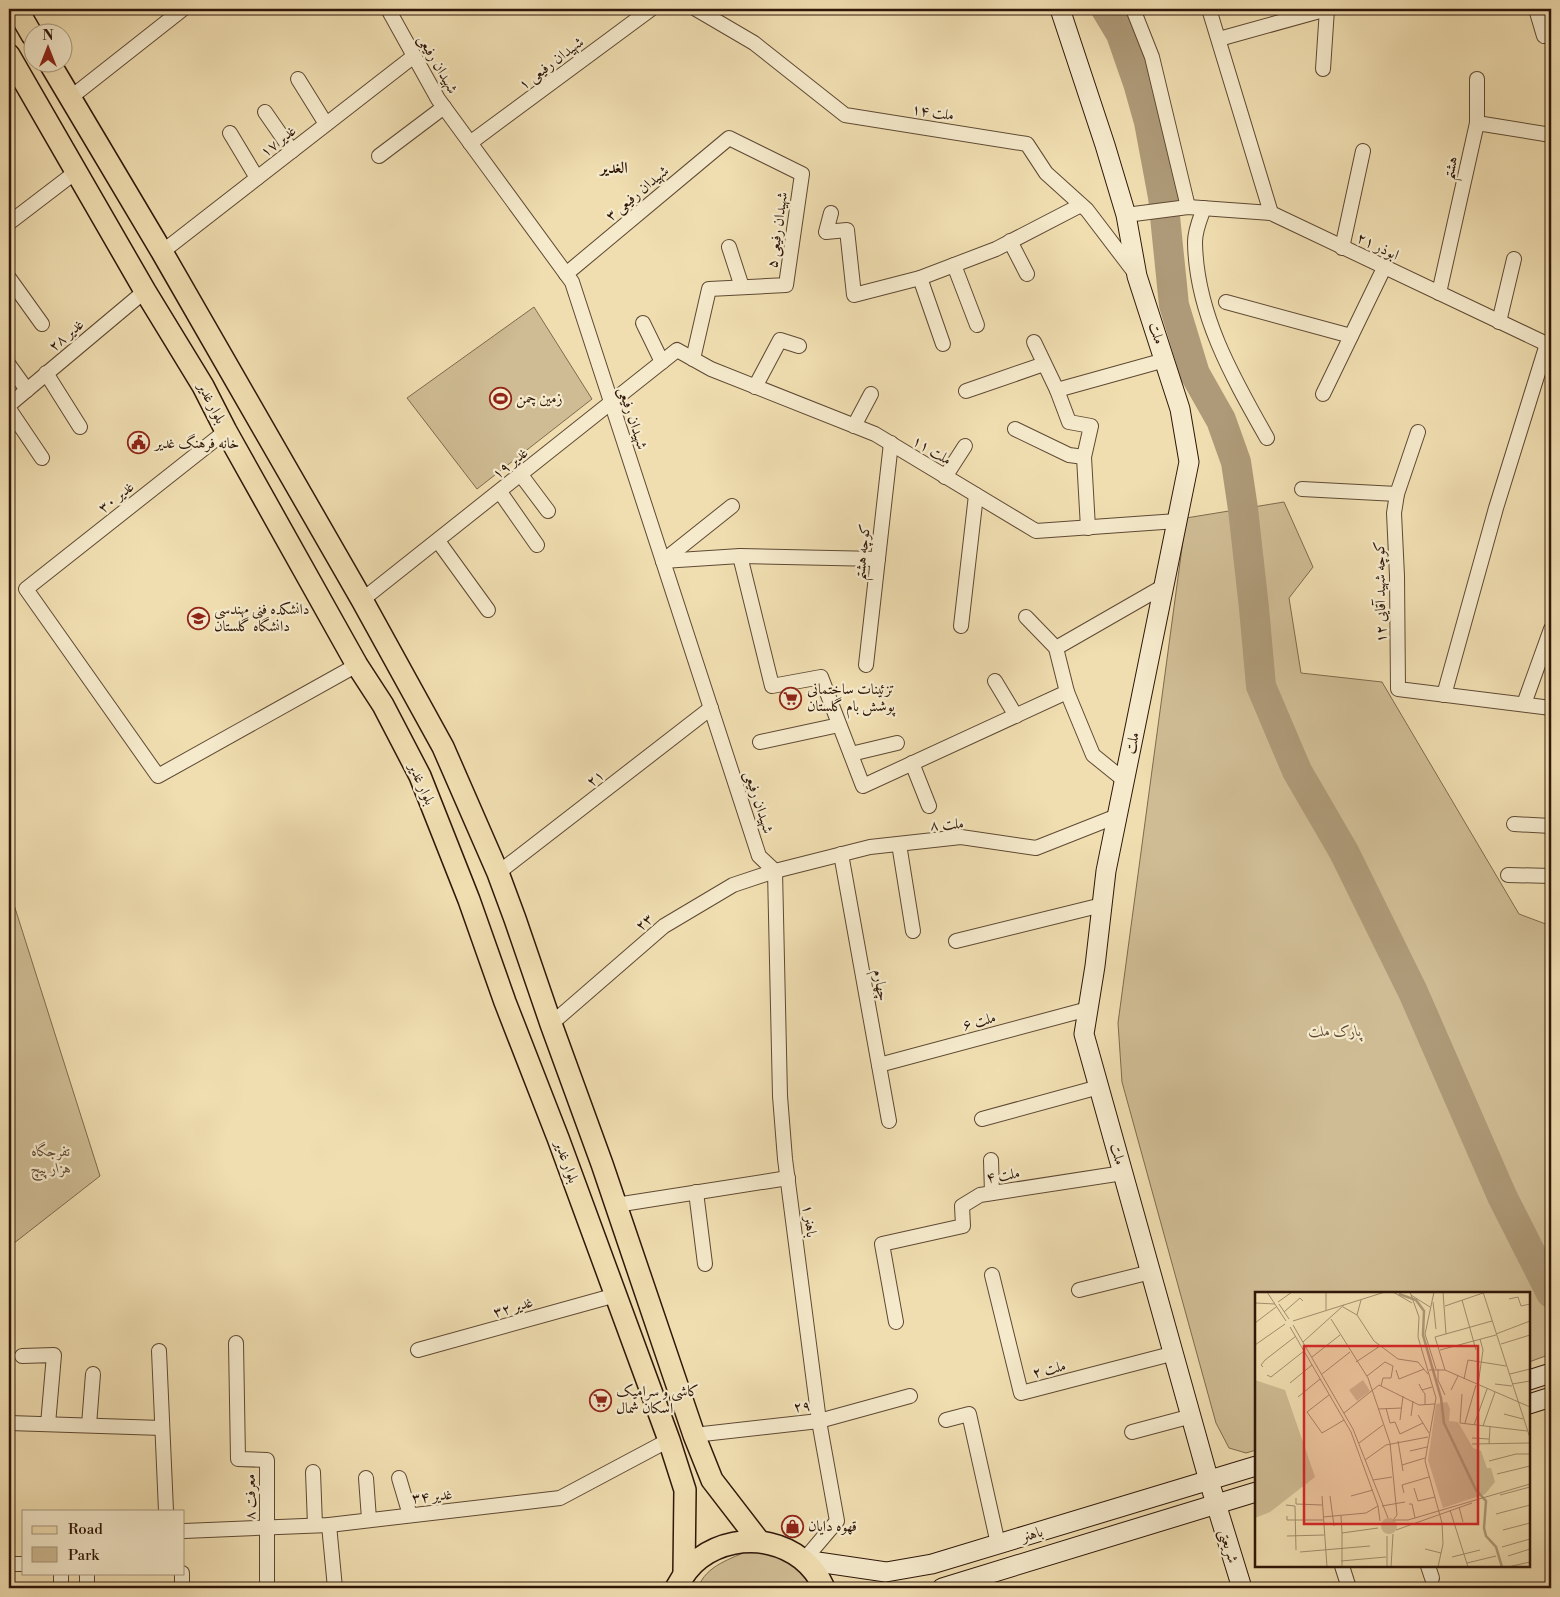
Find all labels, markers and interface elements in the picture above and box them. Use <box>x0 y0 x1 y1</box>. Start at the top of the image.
north arrow <box>22 22 72 72</box>
text: N <box>42 27 54 45</box>
street label: شهیدان رفیعی <box>412 31 462 98</box>
street label: ۱ شهیدان رفیعی <box>515 33 588 95</box>
street label: ۱۴ ملت <box>910 100 955 125</box>
street label: ۱۷ غدیر <box>256 121 300 161</box>
street label: هشتم <box>1439 155 1467 183</box>
district label: الغدیر <box>598 158 628 178</box>
street label: ۳ شهیدان رفیعی <box>602 161 674 226</box>
street label: ۵ شهیدان رفیعی <box>763 191 793 270</box>
street label: ۲۱ ابوذر <box>1354 228 1402 265</box>
street label: ۲۸ غدیر <box>45 315 88 356</box>
street label: ملت <box>1144 320 1169 346</box>
street label: بلوار غدیر <box>192 378 230 427</box>
street label: شهیدان رفیعی <box>612 384 652 452</box>
sports icon: زمین چمن <box>488 386 512 410</box>
place label: زمین چمن <box>516 389 563 408</box>
public building icon: خانه فرهنگ غدیر <box>127 431 151 455</box>
street label: ۱۱ ملت <box>909 431 955 470</box>
place label: خانه فرهنگ غدیر <box>153 433 239 453</box>
street label: ۱۹ غدیر <box>488 443 532 483</box>
street label: غدیر ۳۰ <box>94 477 138 517</box>
street label: کوچه هشتم <box>850 523 880 582</box>
street label: کوچه شهید آقایی ۱۲ <box>1370 541 1392 643</box>
place label: دانشکده فنی مهندسی دانشگاه گلستان <box>214 600 309 636</box>
school or university icon: دانشکده فنی مهندسی دانشگاه گلستان <box>186 606 210 630</box>
place label: تزئینات ساختمانی پوشش بام گلستان <box>807 680 896 719</box>
supermarket icon: تزئینات ساختمانی پوشش بام گلستان <box>779 686 803 710</box>
street label: ملت <box>1121 730 1144 756</box>
street label: بلوار غدیر <box>403 758 439 808</box>
street label: ۲۱ <box>583 766 608 791</box>
street label: شهیدان رفیعی <box>738 768 778 836</box>
street label: ۸ ملت <box>930 814 964 835</box>
street label: ۲۳ <box>631 909 657 935</box>
street label: چهارم <box>865 968 893 1003</box>
street label: ۶ ملت <box>960 1008 998 1035</box>
park label: پارک ملت <box>1308 1022 1363 1042</box>
street label: بلوار غدیر <box>549 1136 583 1186</box>
park label: تفرجگاه هزار پیچ <box>31 1141 71 1182</box>
street label: ملت <box>1105 1141 1130 1167</box>
street label: ۴ ملت <box>985 1163 1021 1188</box>
street label: باهنر ۱ <box>798 1203 821 1239</box>
inset map <box>1255 1292 1530 1567</box>
street label: ۳۲ غدیر <box>491 1293 535 1322</box>
street label: ۲ ملت <box>1030 1356 1068 1383</box>
place label: کاشی و سرامیک اسکان شمال <box>616 1382 699 1418</box>
supermarket icon: کاشی و سرامیک اسکان شمال <box>588 1388 612 1412</box>
street label: ۲۹ <box>792 1396 812 1417</box>
street label: معرفت ۸ <box>241 1474 260 1520</box>
street label: ۳۴ غدیر <box>411 1485 453 1508</box>
legend <box>22 1510 185 1574</box>
shop icon: قهوه دایان <box>780 1514 804 1538</box>
place label: قهوه دایان <box>808 1517 857 1536</box>
text: Road <box>68 1520 103 1539</box>
street label: باهنر <box>1017 1522 1045 1547</box>
street label: شریعتی <box>1213 1527 1243 1566</box>
text: Park <box>68 1546 100 1565</box>

